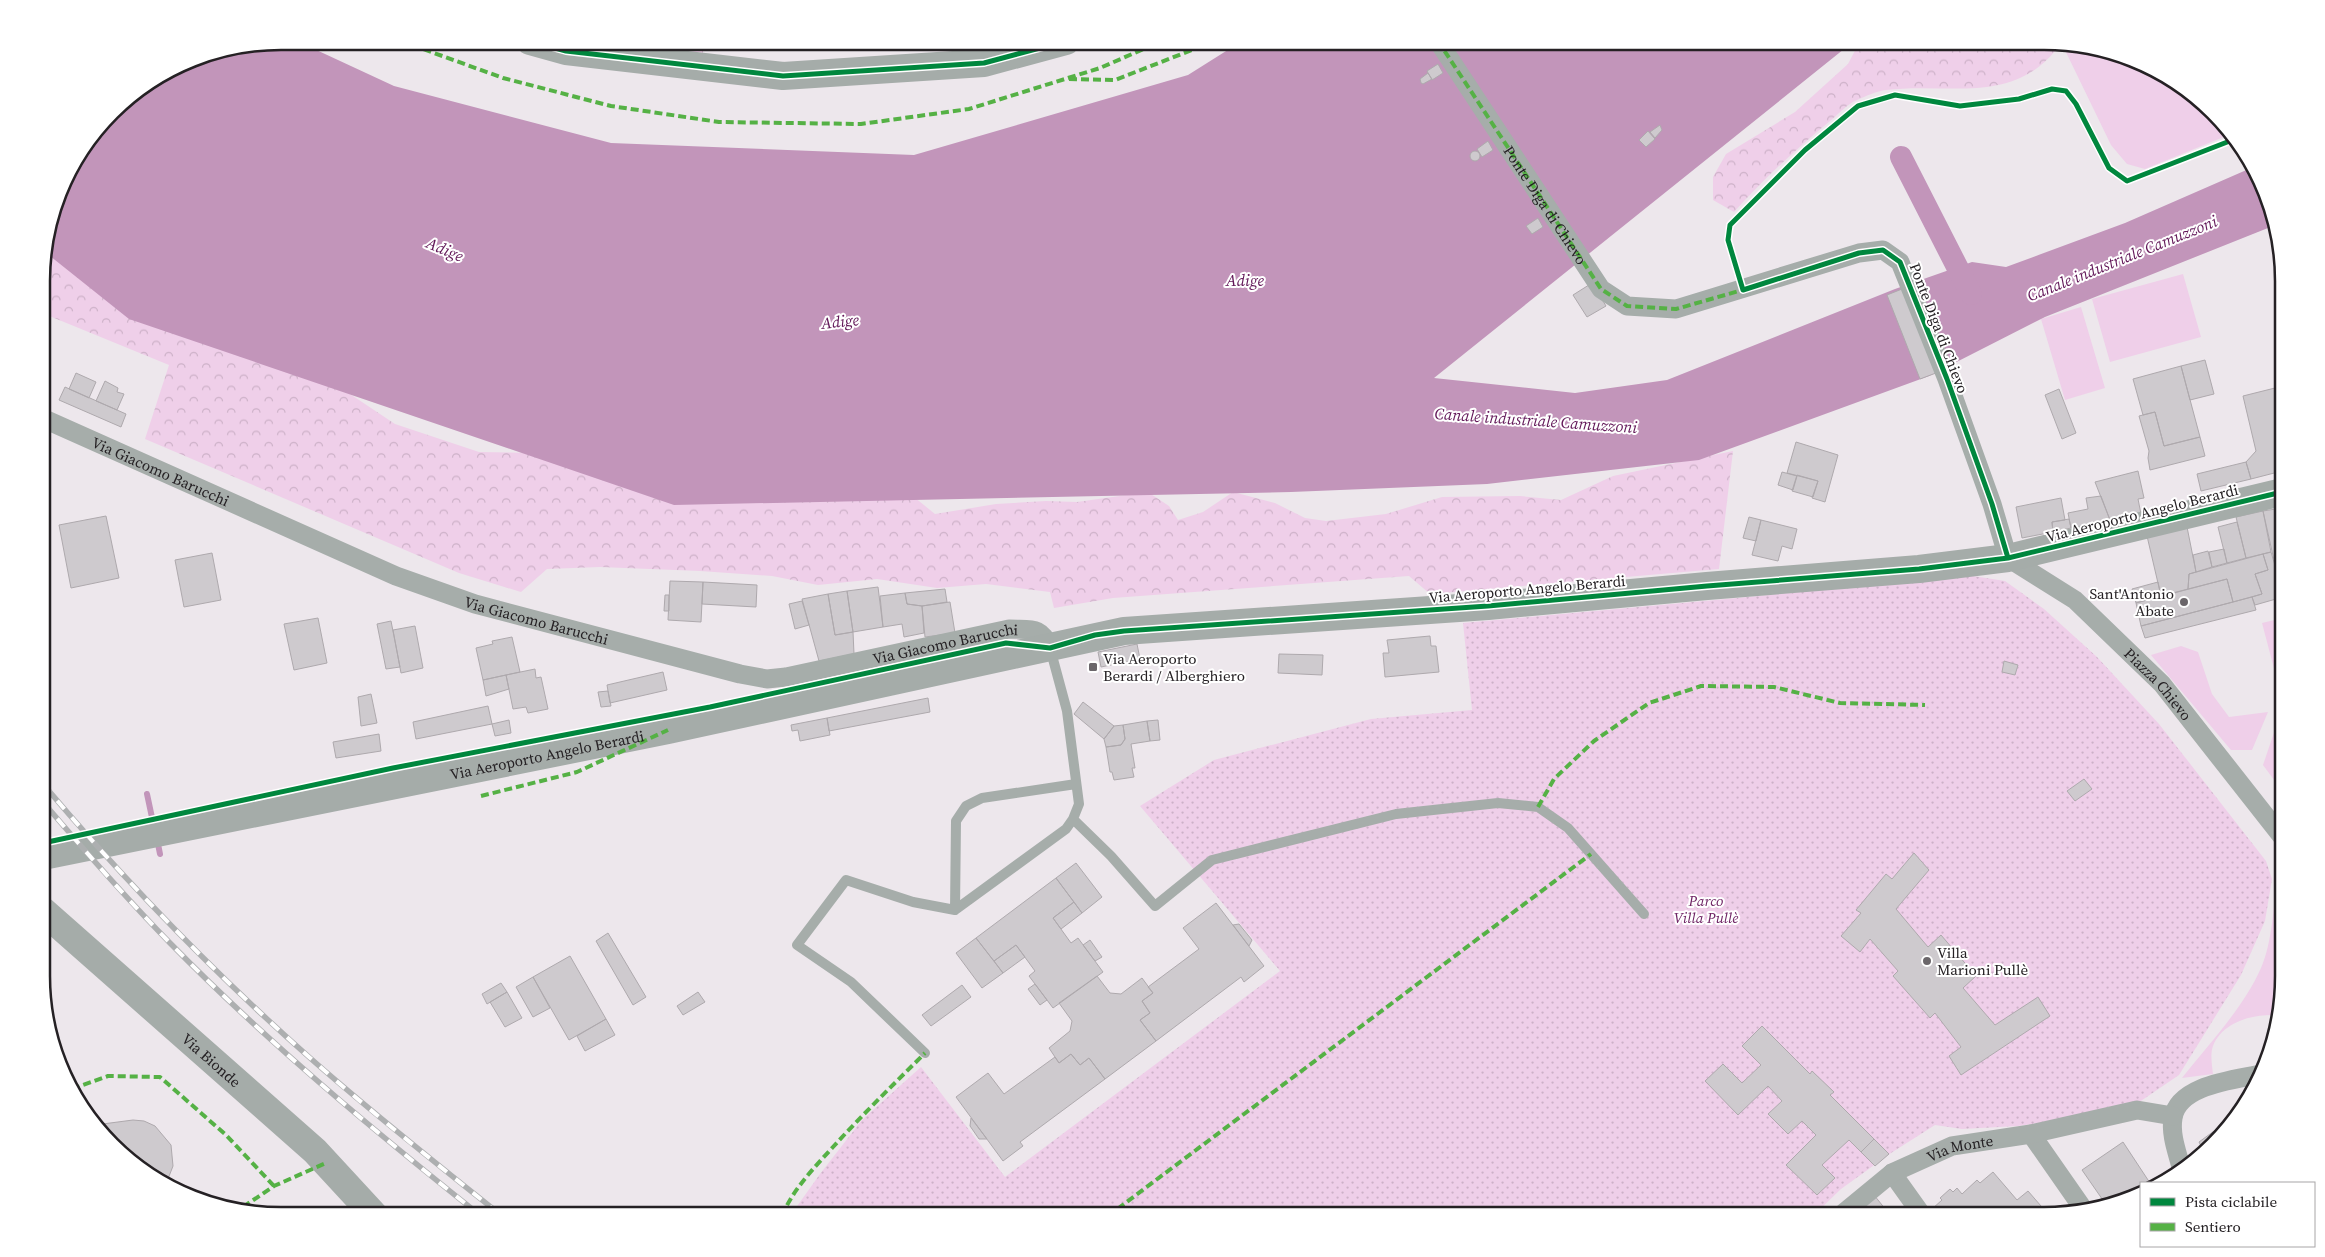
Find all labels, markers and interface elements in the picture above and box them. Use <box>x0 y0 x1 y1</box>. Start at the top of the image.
street label: Ponte Diga di Chievo <box>1499 141 1592 268</box>
water label: Canale industriale Camuzzoni <box>2024 210 2220 306</box>
water label: Adige <box>422 231 467 267</box>
street label: Ponte Diga di Chievo <box>1904 260 1974 396</box>
water label: Adige <box>1225 269 1265 291</box>
water label: Adige <box>819 308 861 334</box>
water label: Canale industriale Camuzzoni <box>1434 402 1638 438</box>
street label: Via Giacomo Barucchi <box>89 431 233 511</box>
street label: Via Aeroporto Angelo Berardi <box>2044 479 2240 547</box>
street label: Via Aeroporto Angelo Berardi <box>1428 570 1626 608</box>
place label: Sant'Antonio Abate <box>2089 583 2174 621</box>
street label: Via Giacomo Barucchi <box>461 591 611 649</box>
marker: Sant'Antonio Abate <box>2178 596 2190 608</box>
street label: Via Giacomo Barucchi <box>870 618 1018 669</box>
street label: Piazza Chievo <box>2120 643 2197 725</box>
place label: Via Aeroporto Berardi / Alberghiero <box>1103 648 1245 686</box>
marker: Via Aeroporto Berardi / Alberghiero <box>1087 661 1099 673</box>
street label: Via Aeroporto Angelo Berardi <box>448 725 646 784</box>
park label: Parco Villa Pullè <box>1674 890 1738 928</box>
place label: Villa Marioni Pullè <box>1937 942 2028 980</box>
marker: Villa Marioni Pullè <box>1921 955 1933 967</box>
street label: Via Bionde <box>177 1028 246 1092</box>
street label: Via Monte <box>1923 1129 1995 1167</box>
legend <box>2140 1182 2315 1247</box>
text: Pista ciclabile <box>2185 1191 2277 1212</box>
text: Sentiero <box>2185 1216 2241 1237</box>

